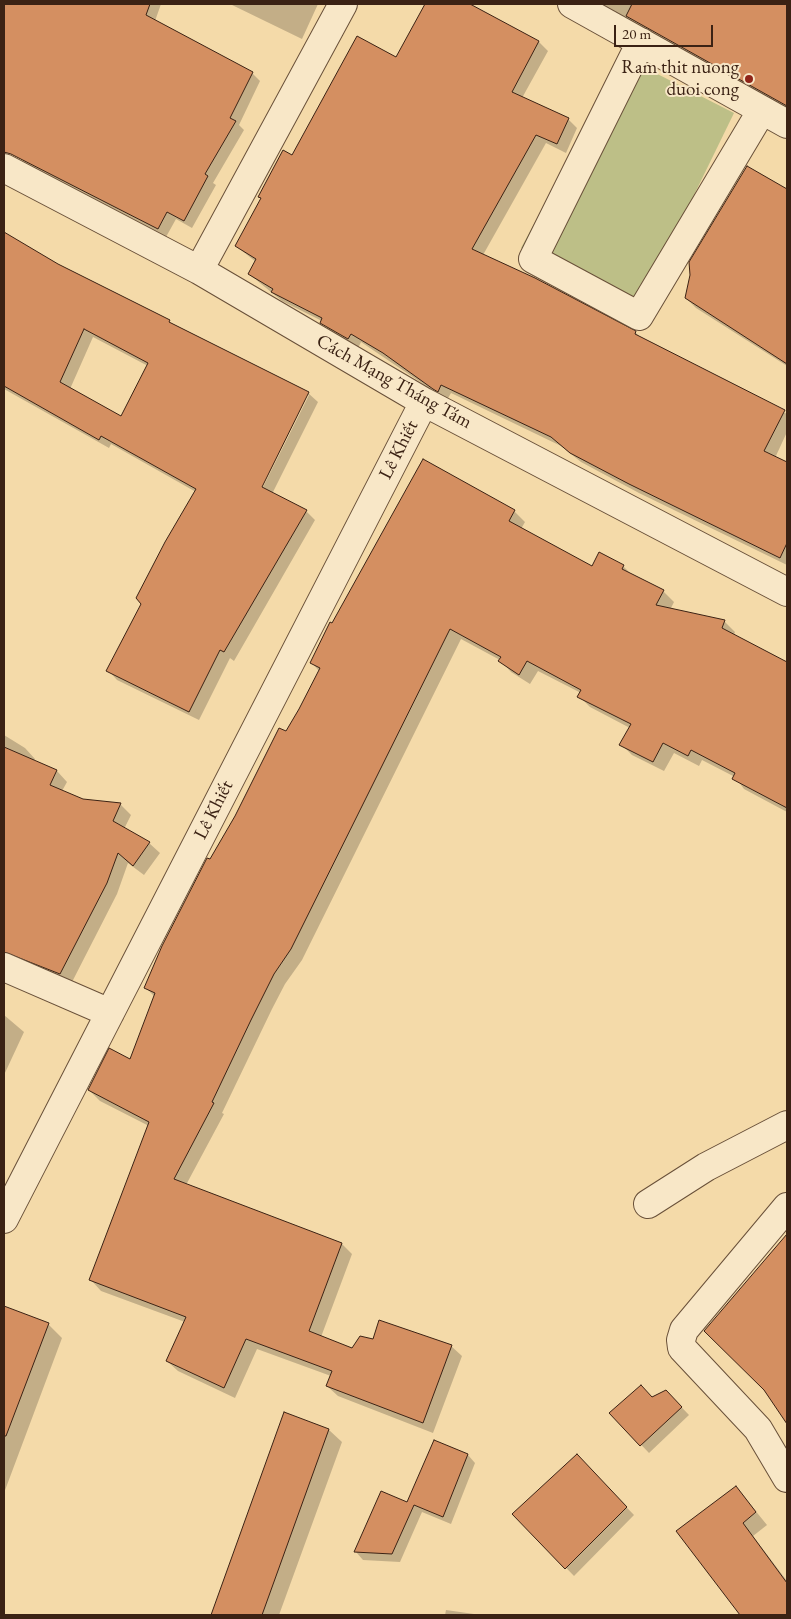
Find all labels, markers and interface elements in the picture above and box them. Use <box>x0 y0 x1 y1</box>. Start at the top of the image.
scale bar <box>616 15 715 47</box>
text: 20 m <box>622 24 651 43</box>
place label: Ram thit nuong duoi cong <box>621 57 739 101</box>
marker: Ram thit nuong duoi cong <box>743 73 755 85</box>
street label: Cách Mạng Tháng Tám <box>312 330 476 434</box>
street label: Lê Khiết <box>375 417 423 483</box>
street label: Lê Khiết <box>190 777 238 843</box>

